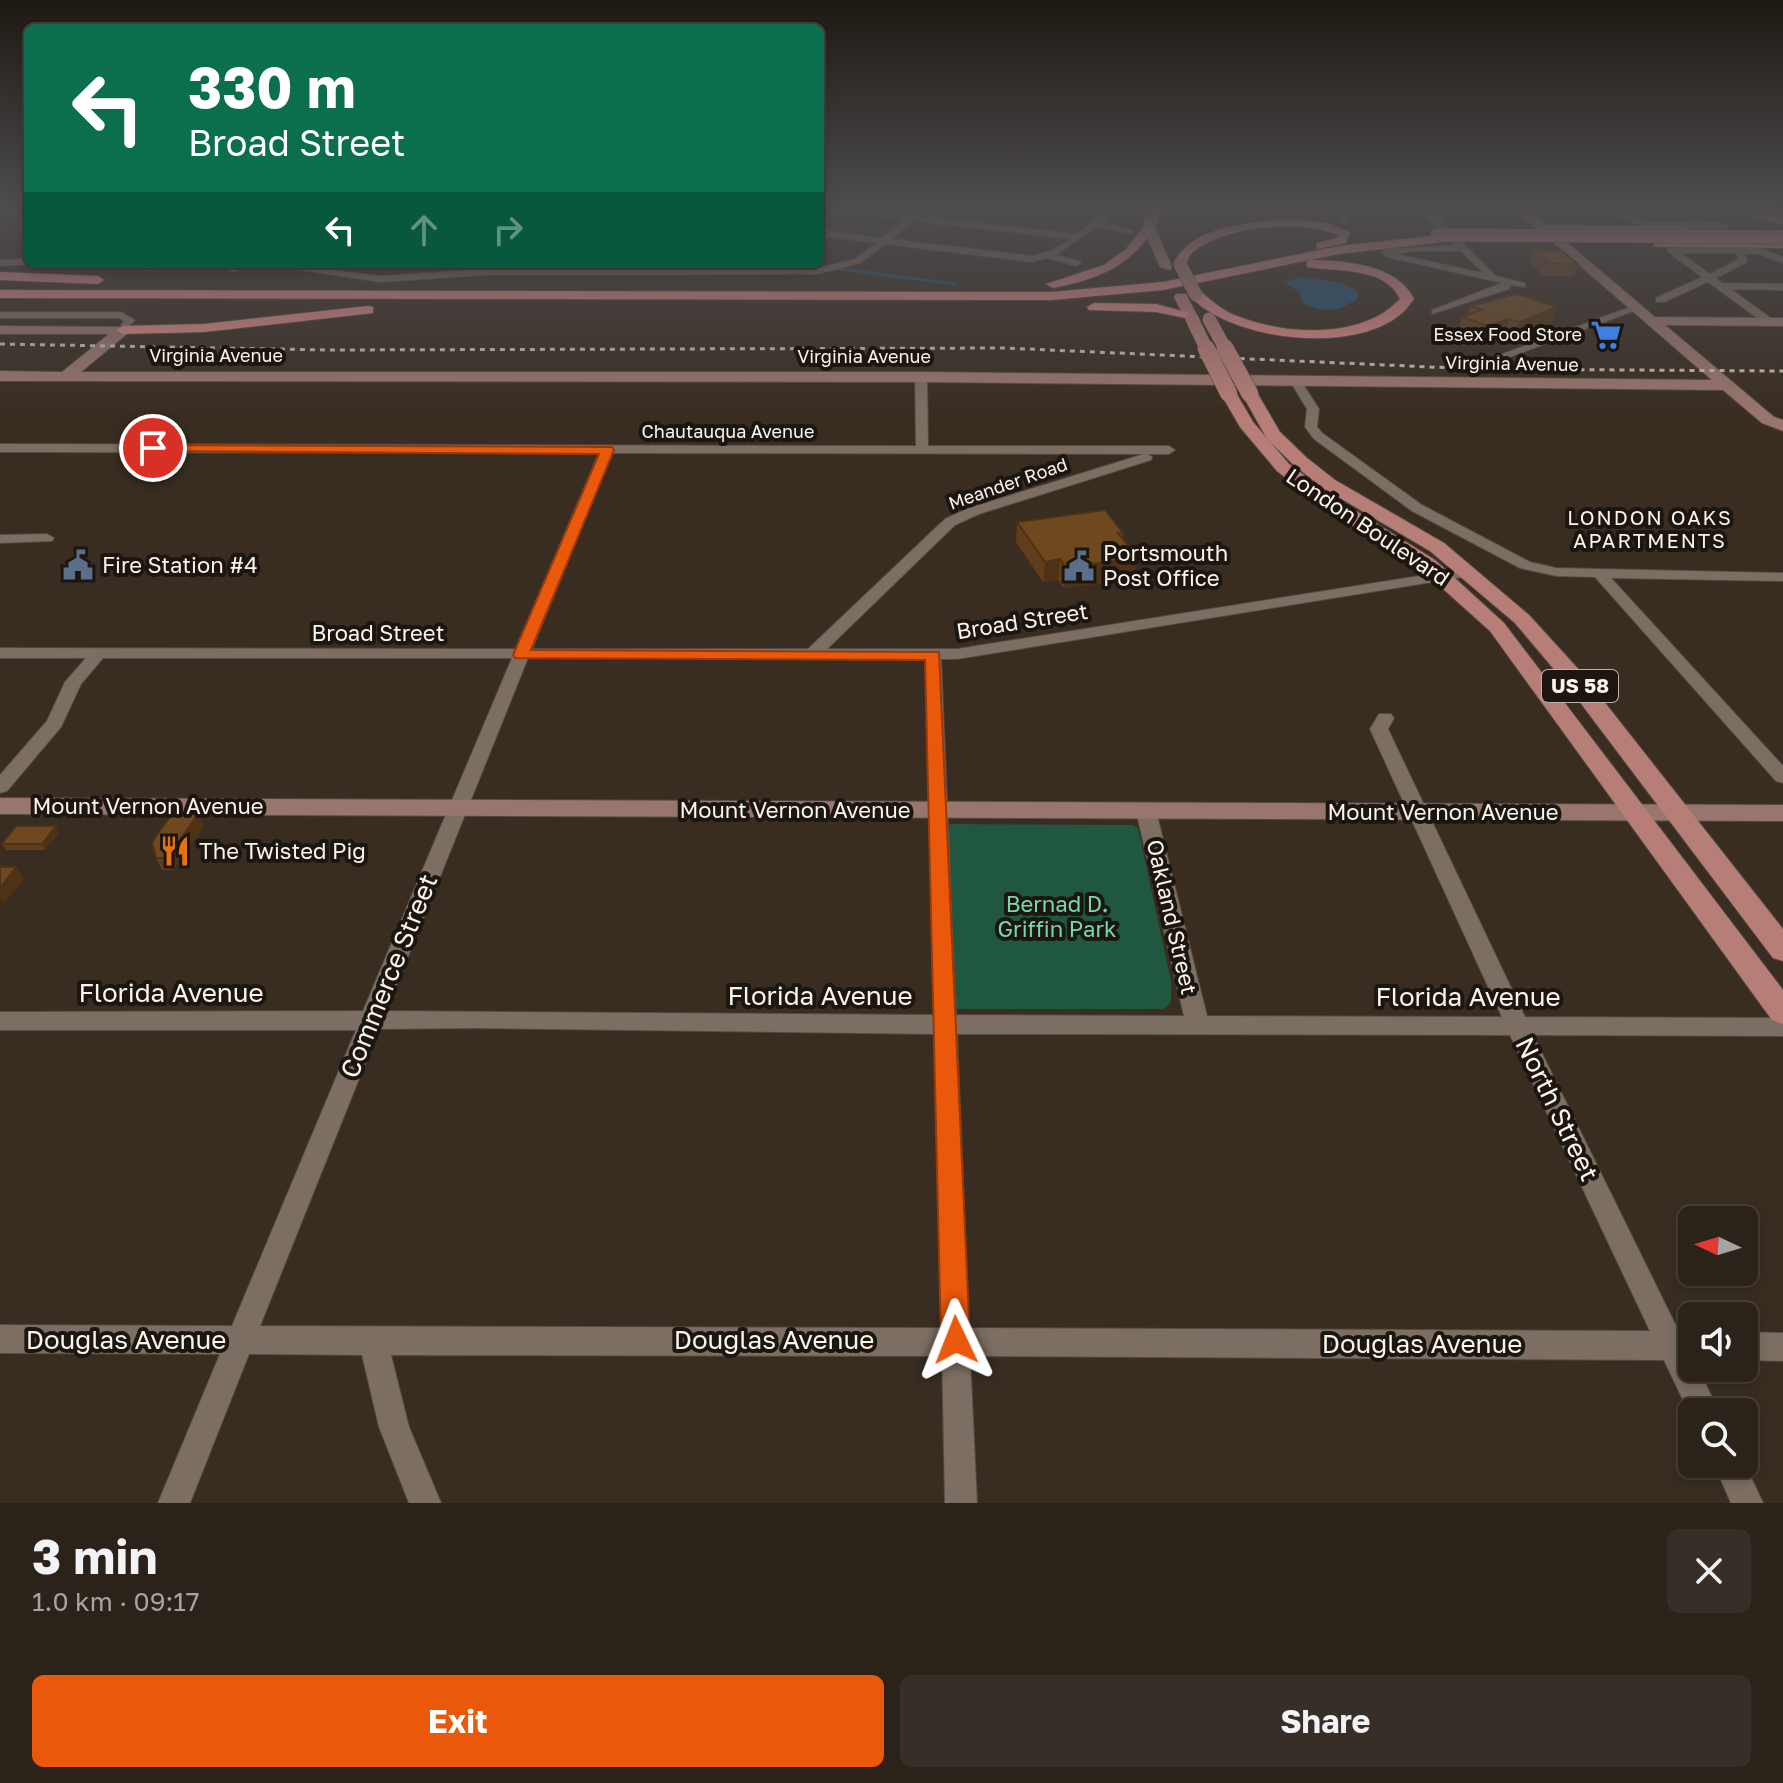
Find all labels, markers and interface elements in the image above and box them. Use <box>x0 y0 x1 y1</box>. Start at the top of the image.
text: 330 m <box>188 53 356 120</box>
icon: left <box>56 56 160 160</box>
text: Broad Street <box>188 121 405 164</box>
icon: left <box>318 208 362 252</box>
icon: ahead <box>402 208 446 252</box>
icon: right <box>486 208 530 252</box>
supermarket icon: Essex Food Store <box>1589 318 1623 352</box>
place label: Essex Food Store <box>1433 323 1582 345</box>
street label: Virginia Avenue <box>149 344 283 366</box>
street label: Virginia Avenue <box>797 345 931 367</box>
street label: Virginia Avenue <box>1445 351 1579 375</box>
pin <box>119 414 187 482</box>
street label: Chautauqua Avenue <box>642 420 814 442</box>
icon: arrive <box>131 426 175 470</box>
street label: Meander Road <box>945 452 1070 514</box>
street label: London Boulevard <box>1281 462 1455 591</box>
district label: LONDON OAKS APARTMENTS <box>1567 505 1733 552</box>
place label: Portsmouth Post Office <box>1103 539 1228 591</box>
public building icon: Fire Station #4 <box>61 548 95 582</box>
public building icon: Portsmouth Post Office <box>1062 549 1096 583</box>
place label: Fire Station #4 <box>102 551 258 578</box>
street label: Broad Street <box>954 597 1090 644</box>
street label: Broad Street <box>312 619 444 646</box>
road number: US 58 <box>1542 670 1618 702</box>
street label: Mount Vernon Avenue <box>32 792 264 819</box>
street label: Mount Vernon Avenue <box>679 796 911 823</box>
street label: Mount Vernon Avenue <box>1327 798 1559 825</box>
restaurant icon: The Twisted Pig <box>158 834 192 868</box>
place label: The Twisted Pig <box>199 837 366 864</box>
street label: Oakland Street <box>1142 837 1203 997</box>
street label: Commerce Street <box>334 869 444 1082</box>
park label: Bernad D. Griffin Park <box>998 890 1116 942</box>
street label: Florida Avenue <box>78 977 264 1008</box>
street label: Florida Avenue <box>727 980 913 1011</box>
street label: Florida Avenue <box>1375 981 1561 1012</box>
street label: North Street <box>1509 1032 1606 1186</box>
north arrow <box>1678 1206 1758 1286</box>
map controls <box>1678 1206 1758 1478</box>
position arrow <box>914 1298 998 1382</box>
button: sound <box>1678 1302 1758 1382</box>
street label: Douglas Avenue <box>26 1324 226 1355</box>
street label: Douglas Avenue <box>674 1324 874 1355</box>
street label: Douglas Avenue <box>1322 1328 1522 1359</box>
button: search <box>1678 1398 1758 1478</box>
text: 3 min <box>32 1527 157 1585</box>
button: close <box>1667 1529 1751 1613</box>
text: 1.0 km · 09:17 <box>32 1586 200 1617</box>
button: Exit <box>32 1675 884 1767</box>
button: Share <box>900 1675 1751 1767</box>

